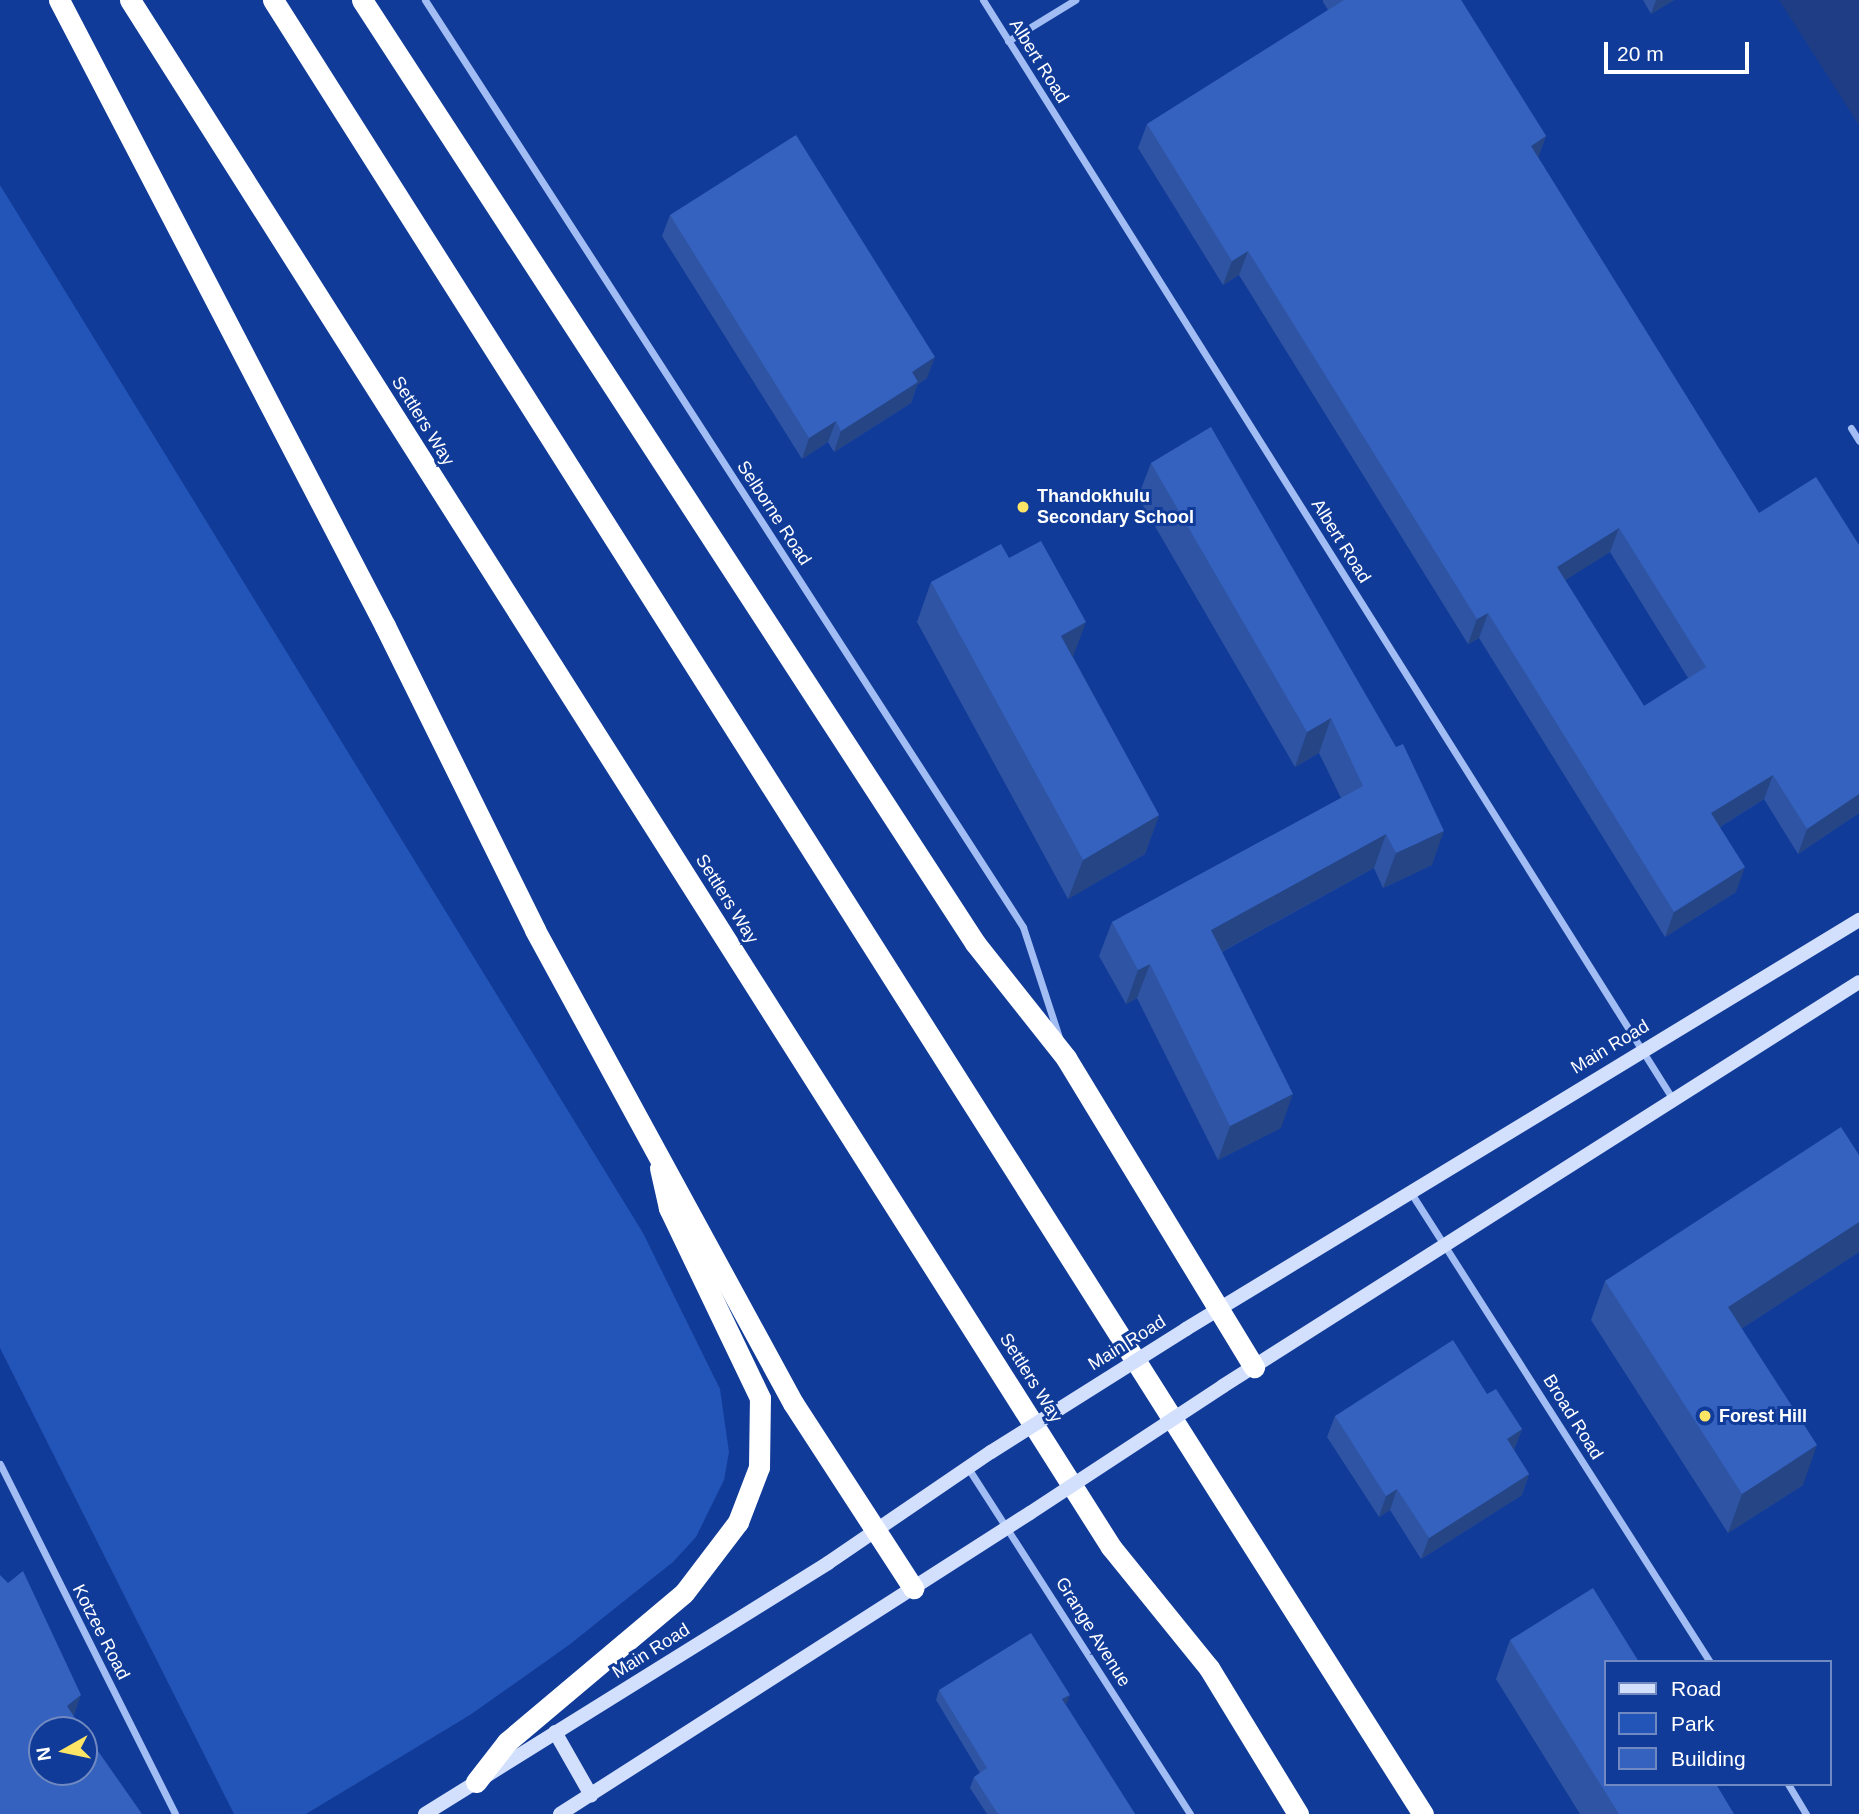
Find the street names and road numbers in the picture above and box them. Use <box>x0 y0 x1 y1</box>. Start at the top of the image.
street label: Albert Road <box>1005 15 1073 107</box>
street label: Settlers Way <box>387 372 459 470</box>
street label: Selborne Road <box>732 457 816 569</box>
street label: Albert Road <box>1307 495 1375 587</box>
street label: Settlers Way <box>691 850 763 948</box>
street label: Main Road <box>1567 1015 1653 1079</box>
street label: Main Road <box>1084 1311 1170 1375</box>
street label: Settlers Way <box>995 1329 1067 1427</box>
street label: Broad Road <box>1538 1371 1608 1463</box>
street label: Grange Avenue <box>1051 1573 1135 1691</box>
street label: Kotzee Road <box>68 1581 134 1683</box>
street label: Main Road <box>608 1619 694 1683</box>

